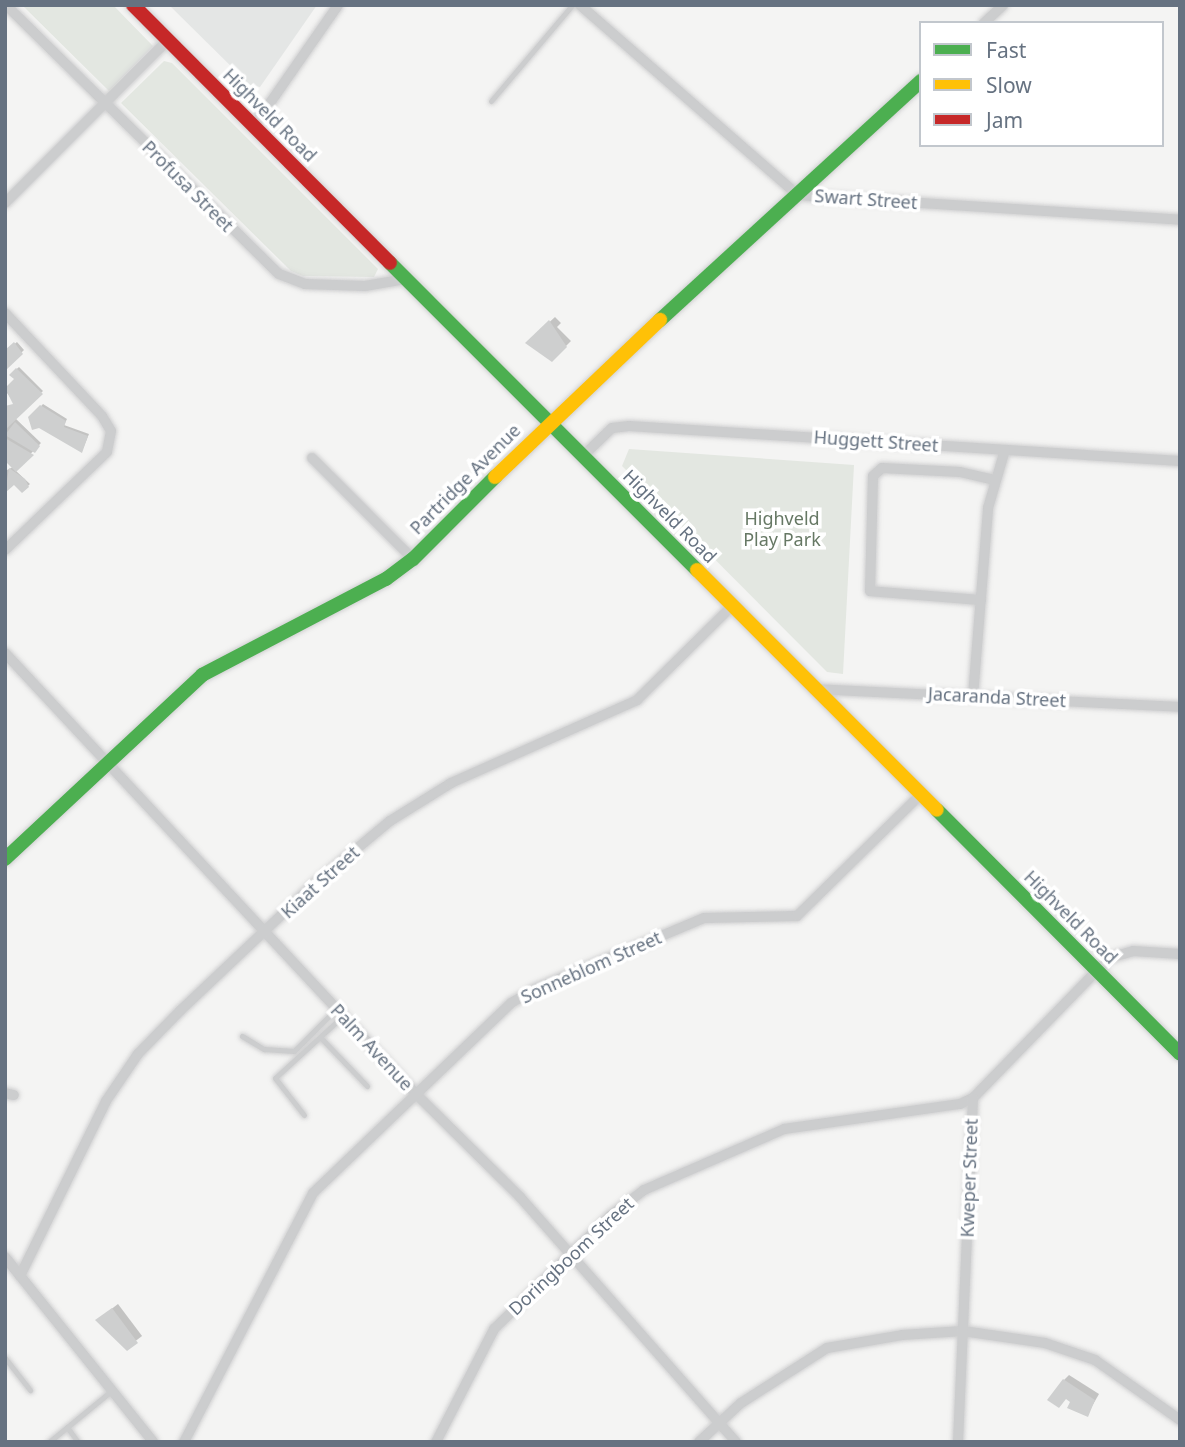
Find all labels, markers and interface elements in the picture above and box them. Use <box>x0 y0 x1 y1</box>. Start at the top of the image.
legend <box>919 21 1164 147</box>
text: Fast <box>986 36 1026 64</box>
street label: Highveld Road <box>219 64 321 166</box>
text: Slow <box>986 71 1032 99</box>
text: Jam <box>986 106 1023 134</box>
street label: Profusa Street <box>138 136 238 236</box>
street label: Swart Street <box>814 185 918 213</box>
street label: Partridge Avenue <box>405 419 525 539</box>
street label: Huggett Street <box>813 426 939 456</box>
street label: Highveld Road <box>619 465 721 567</box>
park label: Highveld Play Park <box>743 508 821 550</box>
street label: Jacaranda Street <box>927 683 1067 711</box>
street label: Kiaat Street <box>277 841 363 923</box>
street label: Highveld Road <box>1020 866 1122 968</box>
street label: Sonneblom Street <box>517 926 665 1008</box>
street label: Palm Avenue <box>326 999 418 1095</box>
street label: Kweper Street <box>956 1118 982 1238</box>
street label: Doringboom Street <box>504 1193 638 1319</box>

